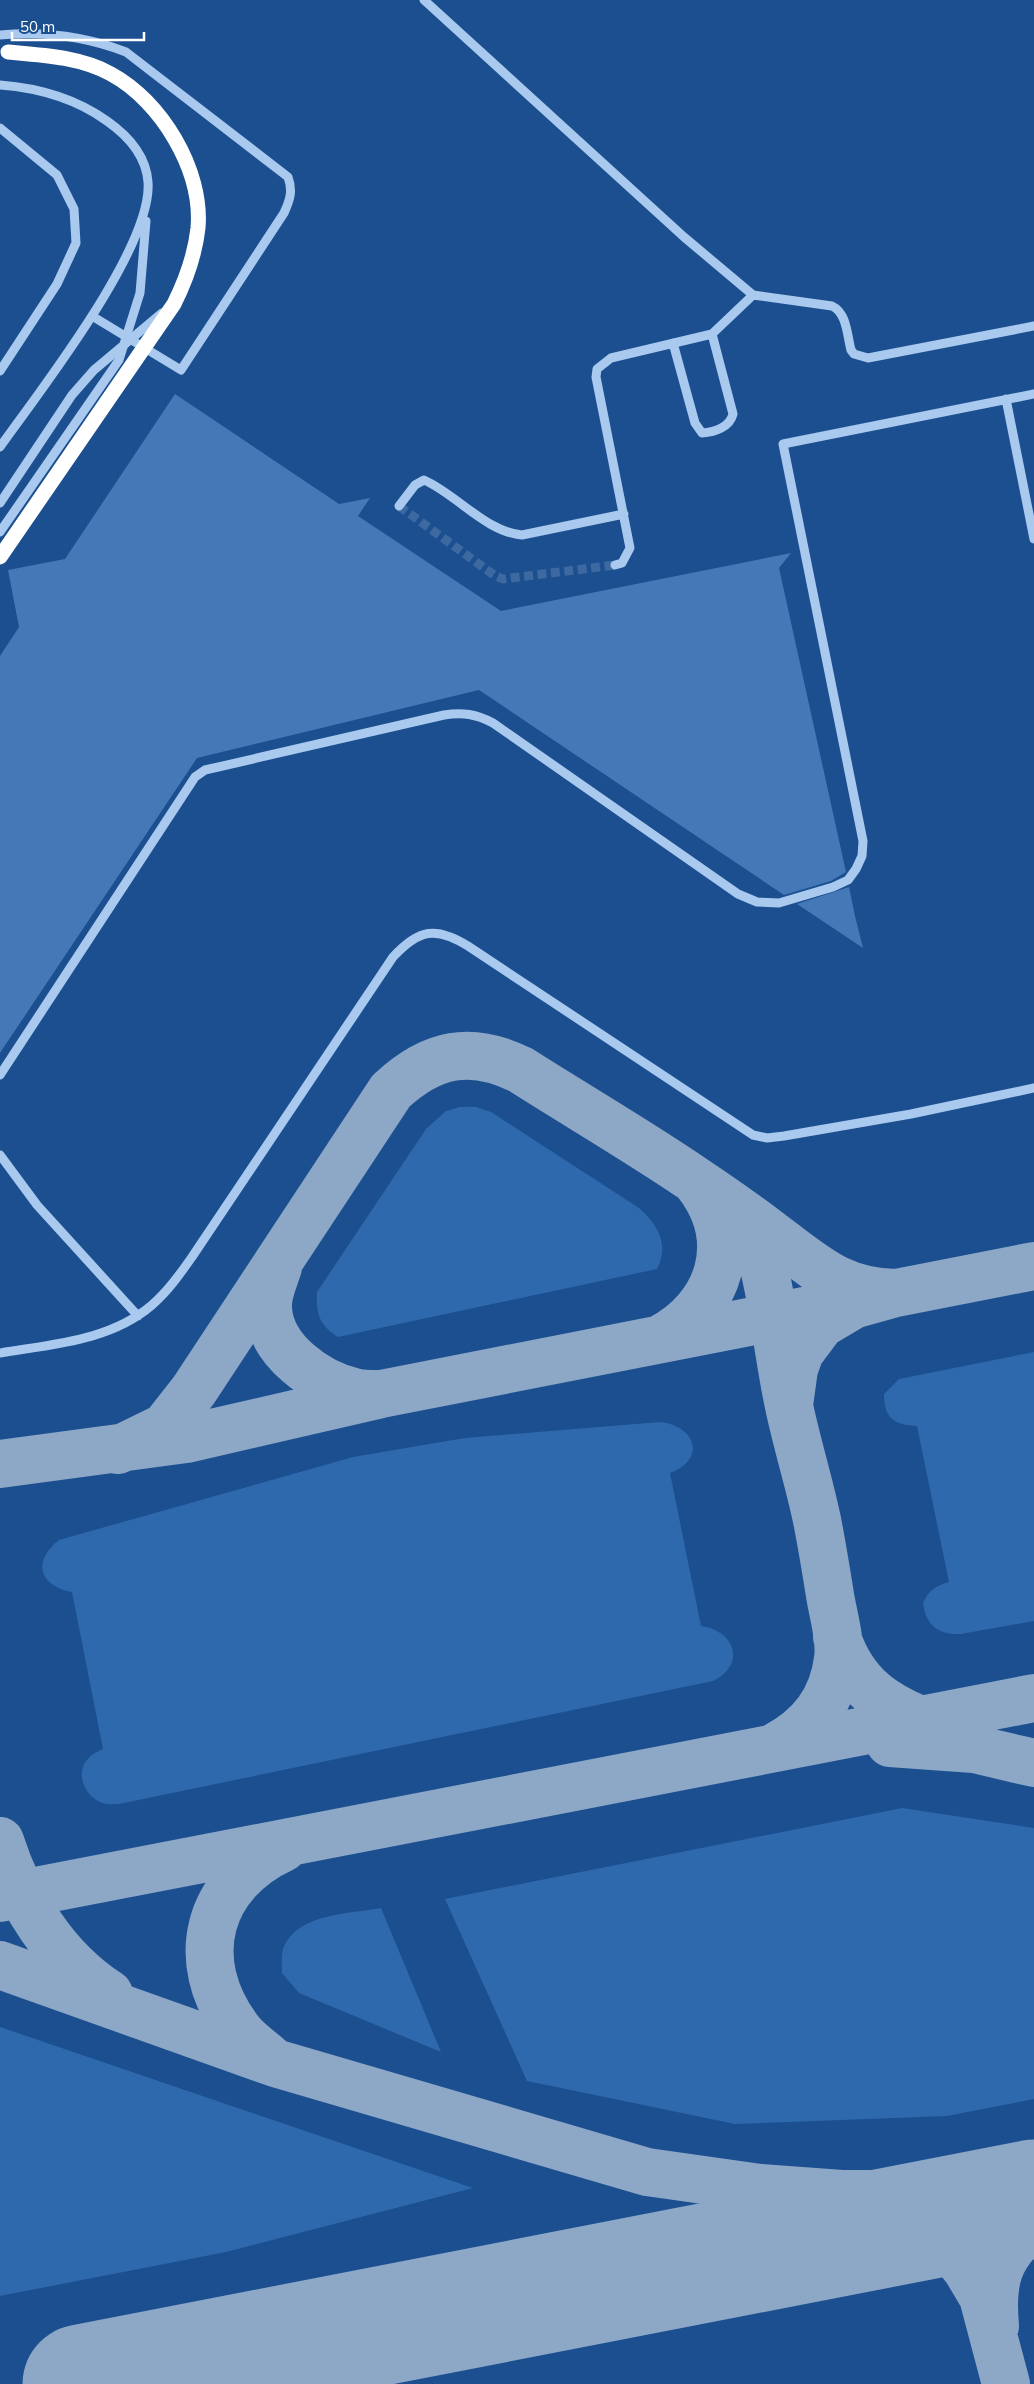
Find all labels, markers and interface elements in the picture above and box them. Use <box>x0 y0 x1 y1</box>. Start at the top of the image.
scale bar <box>12 10 145 42</box>
text: 50 m <box>20 17 55 36</box>

